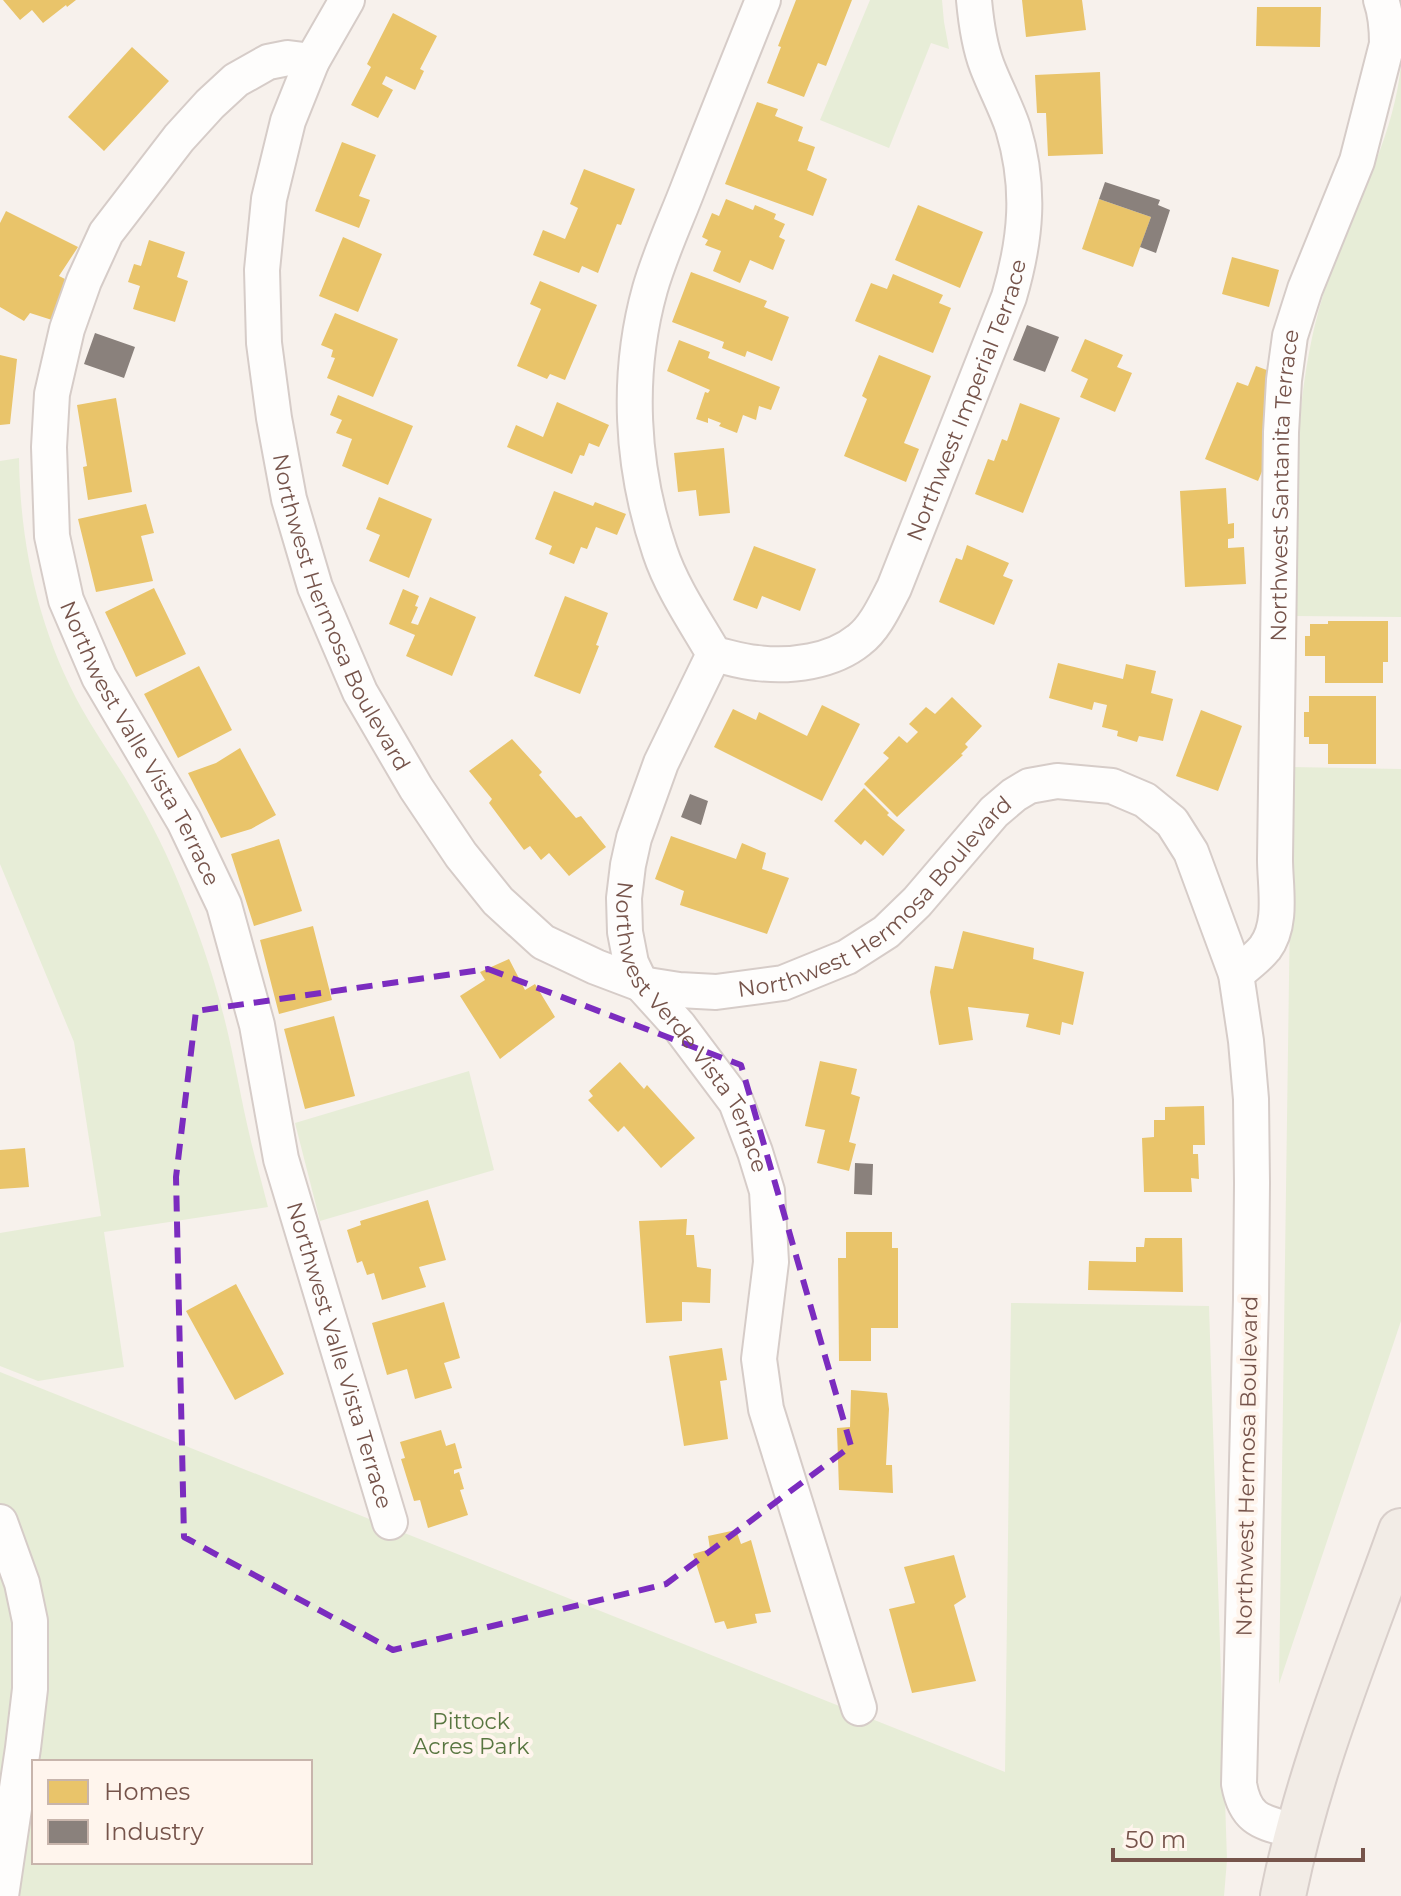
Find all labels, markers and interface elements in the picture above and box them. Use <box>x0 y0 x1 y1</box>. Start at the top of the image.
street label: Northwest Imperial Terrace <box>901 257 1032 545</box>
street label: Northwest Santanita Terrace <box>1265 328 1304 642</box>
street label: Northwest Hermosa Boulevard <box>267 451 416 775</box>
street label: Northwest Valle Vista Terrace <box>54 596 226 890</box>
street label: Northwest Hermosa Boulevard <box>736 790 1017 1002</box>
street label: Northwest Verde Vista Terrace <box>610 880 774 1176</box>
street label: Northwest Valle Vista Terrace <box>281 1199 399 1512</box>
street label: Northwest Hermosa Boulevard <box>1231 1295 1263 1637</box>
park label: Pittock Acres Park <box>413 1708 530 1760</box>
legend <box>32 1760 312 1864</box>
text: Homes <box>104 1777 190 1806</box>
scale bar <box>1113 1812 1363 1862</box>
text: Industry <box>104 1817 204 1846</box>
text: 50 m <box>1125 1825 1186 1854</box>

